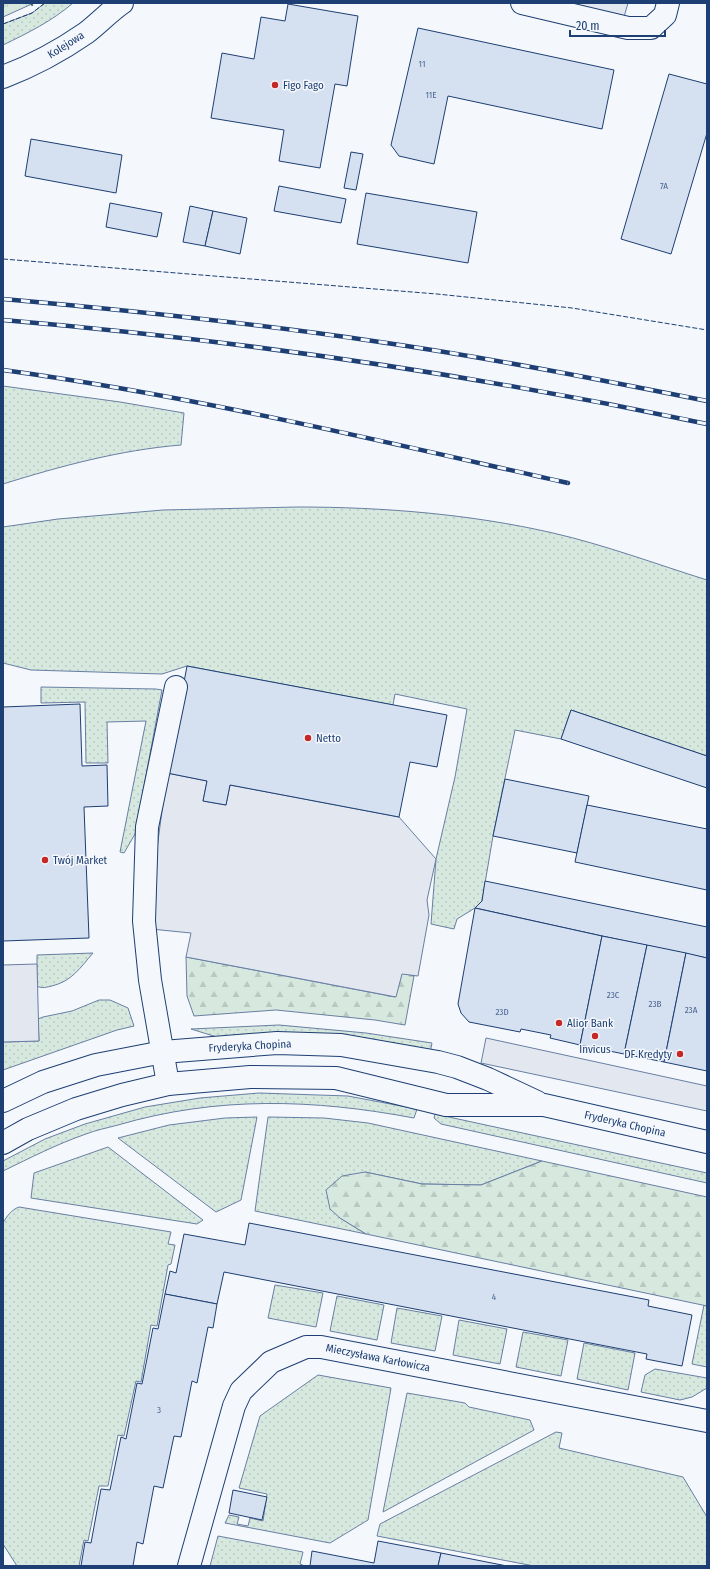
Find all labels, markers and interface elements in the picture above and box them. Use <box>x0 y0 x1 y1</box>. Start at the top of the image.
scale bar <box>570 12 665 38</box>
text: 20 m <box>576 19 600 33</box>
street label: Kolejowa <box>45 29 87 61</box>
house number: 11 <box>419 59 425 69</box>
place label: Figo Fago <box>283 79 324 92</box>
marker: Figo Fago <box>270 80 280 90</box>
house number: 11E <box>425 90 437 100</box>
house number: 7A <box>660 181 668 191</box>
place label: Netto <box>316 732 341 745</box>
marker: Netto <box>303 733 313 743</box>
place label: Twój Market <box>53 854 108 867</box>
marker: Twój Market <box>40 855 50 865</box>
house number: 23C <box>607 990 620 1000</box>
house number: 23B <box>649 999 662 1009</box>
house number: 23A <box>685 1005 698 1015</box>
house number: 23D <box>495 1007 509 1017</box>
place label: Alior Bank <box>567 1017 614 1030</box>
marker: Alior Bank <box>554 1018 564 1028</box>
marker: Invicus <box>590 1031 600 1041</box>
street label: Fryderyka Chopina <box>208 1037 292 1055</box>
place label: Invicus <box>579 1043 611 1056</box>
place label: DF Kredyty <box>624 1048 672 1061</box>
marker: DF Kredyty <box>675 1049 685 1059</box>
street label: Fryderyka Chopina <box>583 1108 667 1140</box>
house number: 4 <box>492 1292 497 1302</box>
street label: Mieczysława Karłowicza <box>325 1341 431 1375</box>
house number: 3 <box>157 1405 161 1415</box>

